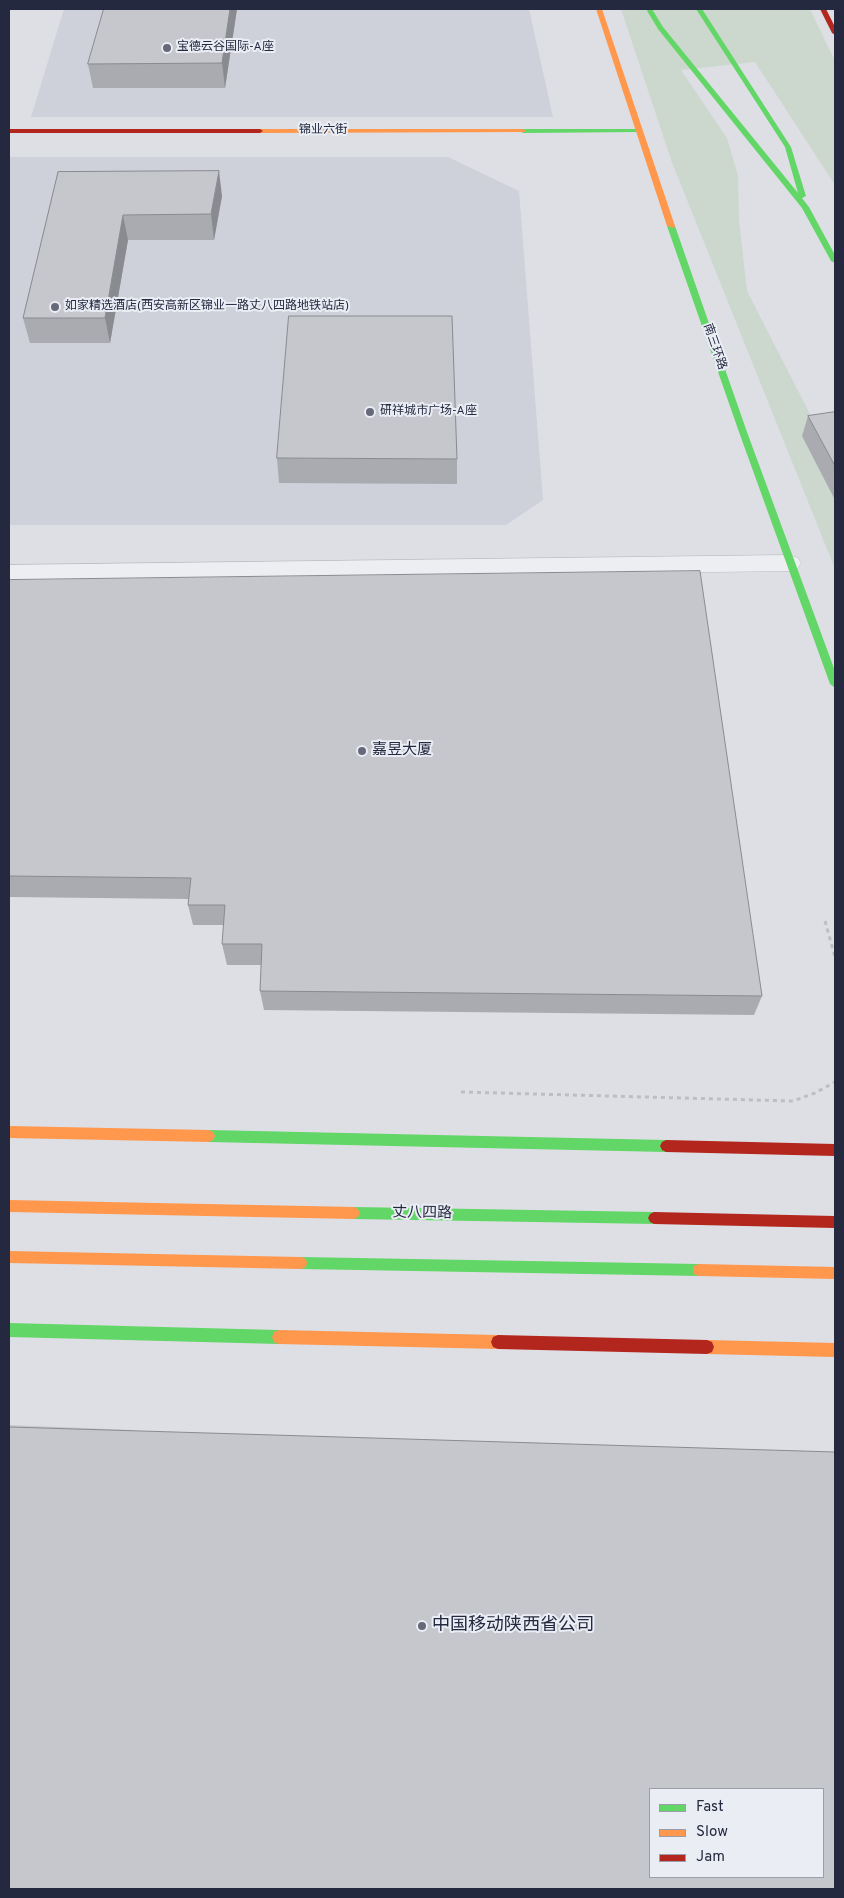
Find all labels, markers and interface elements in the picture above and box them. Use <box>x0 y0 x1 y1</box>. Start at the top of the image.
place label: 宝德·云谷国际-A座 <box>177 41 274 55</box>
marker: 宝德·云谷国际-A座 <box>161 42 173 54</box>
street label: 锦业六街 <box>299 124 347 138</box>
place label: 如家精选酒店(西安高新区锦业一路丈八四路地铁站店) <box>65 300 349 314</box>
marker: 如家精选酒店(西安高新区锦业一路丈八四路地铁站店) <box>49 301 61 313</box>
street label: 南三环路 <box>699 322 729 372</box>
place label: 研祥城市广场-A座 <box>380 405 477 419</box>
marker: 研祥城市广场-A座 <box>364 406 376 418</box>
place label: 嘉昱大厦 <box>372 742 432 760</box>
marker: 嘉昱大厦 <box>356 745 368 757</box>
street label: 丈八四路 <box>392 1204 452 1224</box>
place label: 中国移动陕西省公司 <box>432 1615 594 1637</box>
marker: 中国移动陕西省公司 <box>416 1620 428 1632</box>
legend <box>649 1788 824 1878</box>
text: Fast <box>696 1798 724 1817</box>
text: Slow <box>696 1823 728 1842</box>
text: Jam <box>696 1848 725 1867</box>

